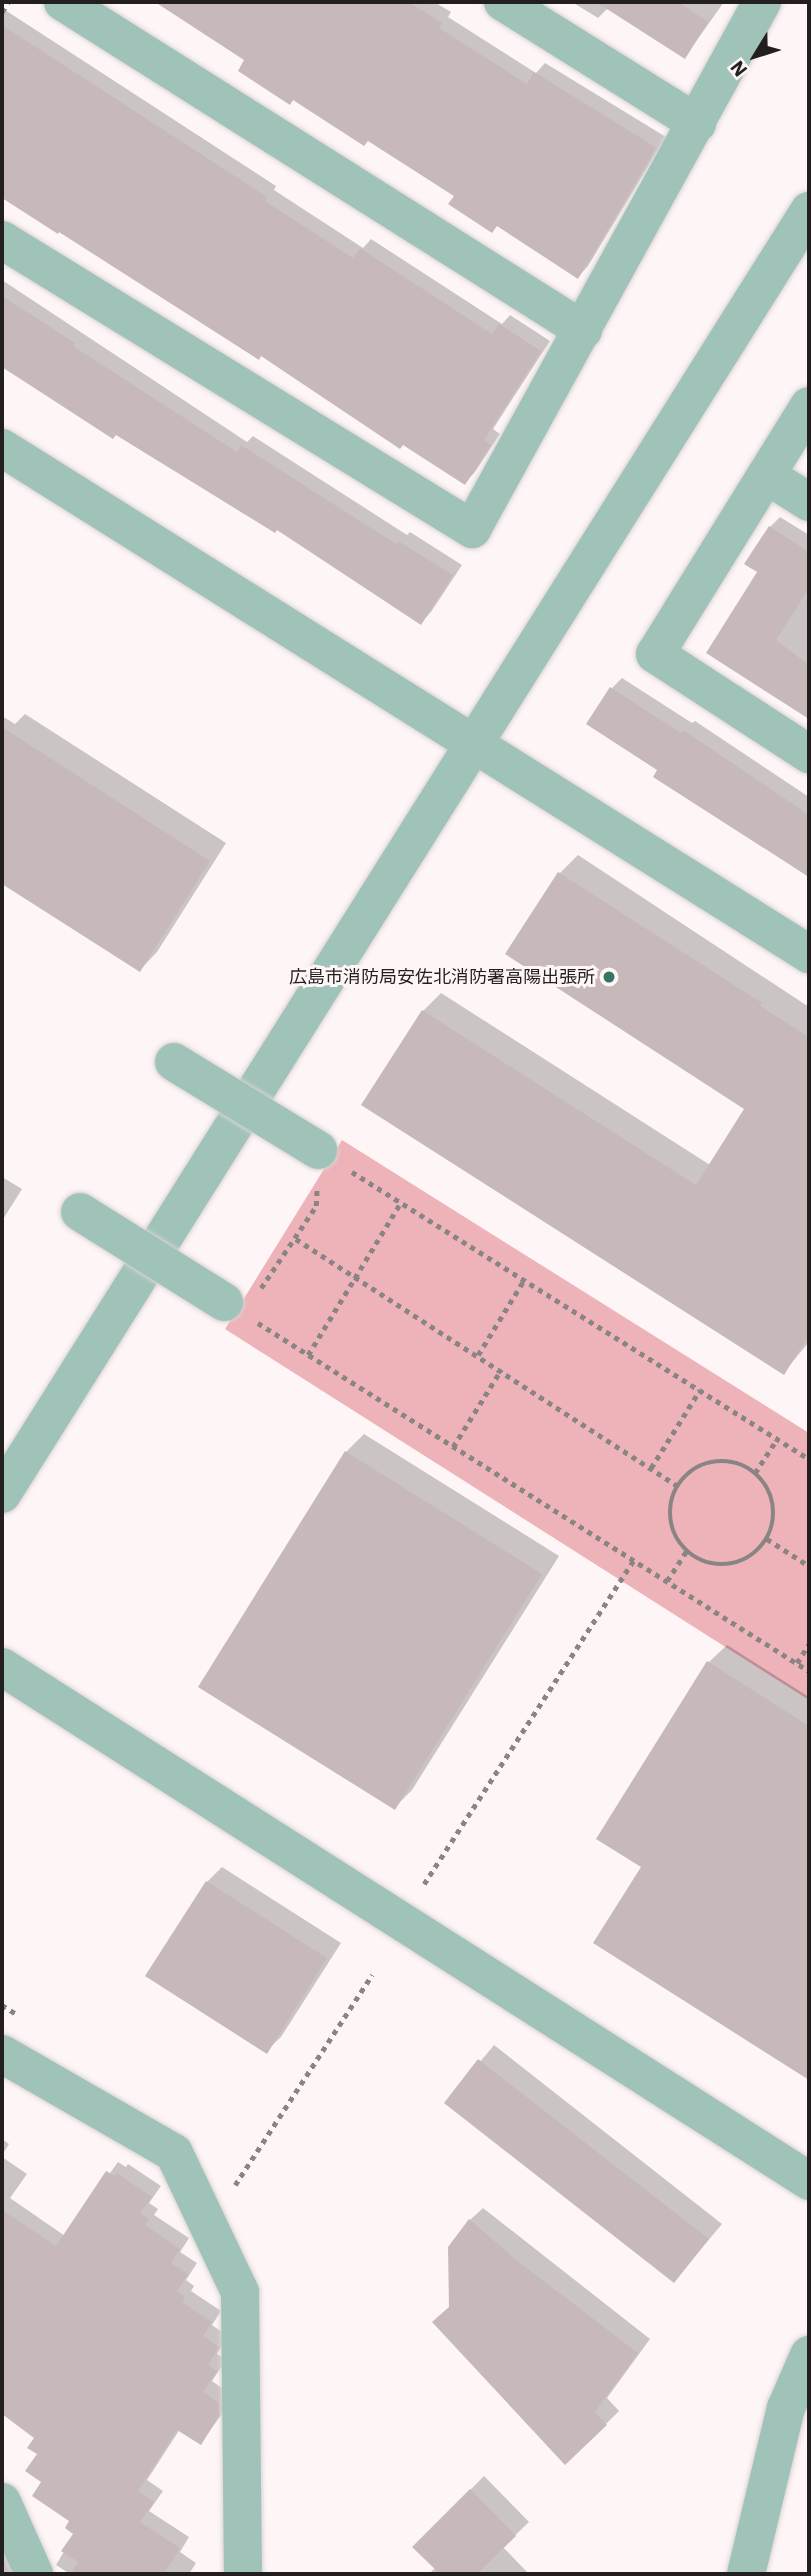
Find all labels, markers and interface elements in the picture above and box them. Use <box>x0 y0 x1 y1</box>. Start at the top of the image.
north arrow <box>720 21 790 91</box>
text: N <box>725 56 752 82</box>
place label: 広島市消防局安佐北消防署高陽出張所 <box>289 966 595 988</box>
marker: 広島市消防局安佐北消防署高陽出張所 <box>601 969 617 985</box>

